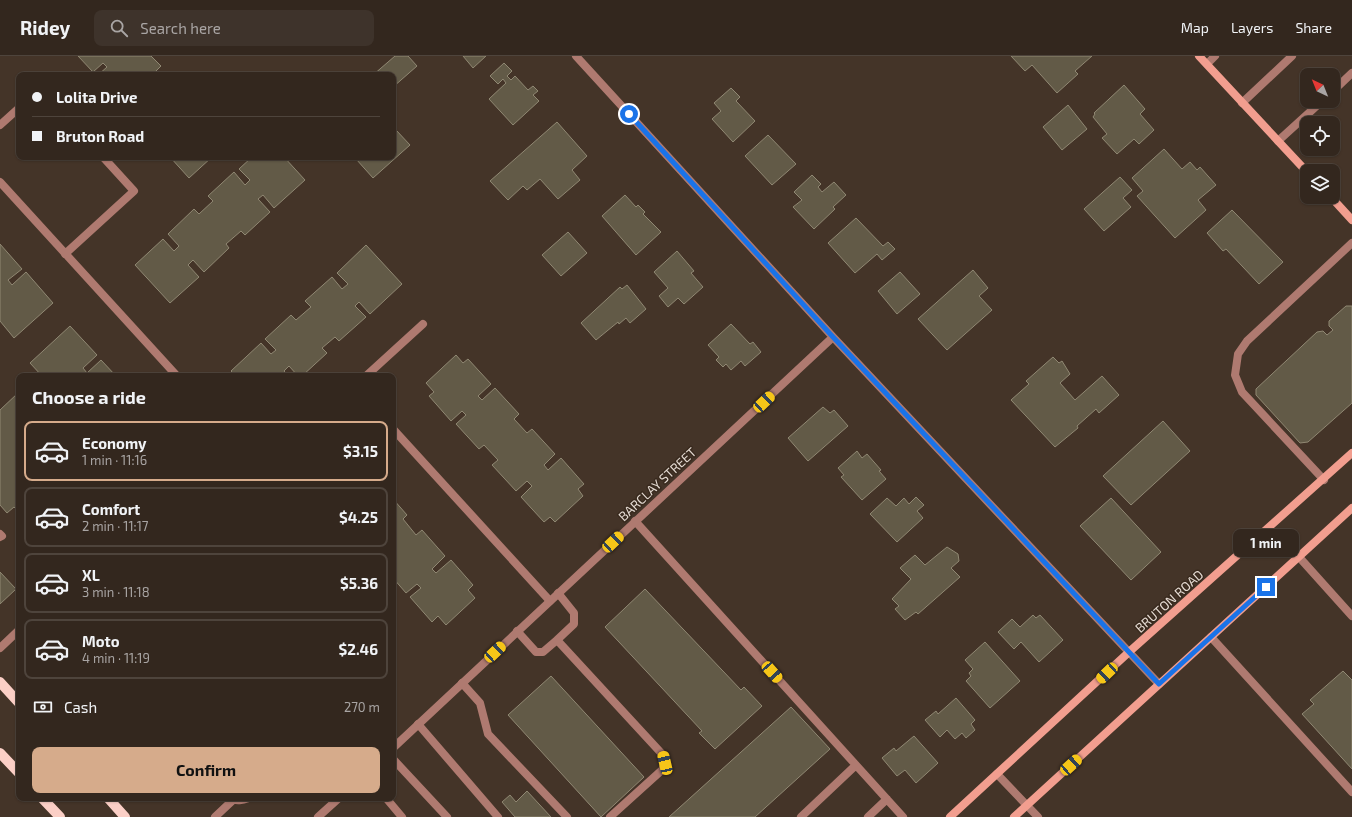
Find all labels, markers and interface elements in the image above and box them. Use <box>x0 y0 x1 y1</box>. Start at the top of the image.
search box <box>94 10 374 46</box>
text: Ridey <box>20 16 70 39</box>
icon: search <box>108 17 130 39</box>
text: Search here <box>140 19 221 37</box>
text: Map <box>1181 19 1209 36</box>
text: Layers <box>1231 19 1273 36</box>
text: Share <box>1295 19 1332 36</box>
north arrow <box>1300 68 1340 108</box>
map controls <box>1300 68 1340 204</box>
text: Lolita Drive <box>56 88 137 106</box>
route start <box>620 105 638 123</box>
button: locate <box>1300 116 1340 156</box>
text: Bruton Road <box>56 127 144 145</box>
button: layers <box>1300 164 1340 204</box>
text: Choose a ride <box>32 386 146 408</box>
car <box>751 389 777 415</box>
icon: car <box>34 433 70 469</box>
text: Economy <box>82 434 147 452</box>
text: $3.15 <box>343 442 378 460</box>
street label: BARCLAY STREET <box>615 444 700 524</box>
text: 1 min · 11:16 <box>82 452 147 468</box>
icon: car <box>34 499 70 535</box>
text: Comfort <box>82 500 140 518</box>
text: $4.25 <box>339 508 378 526</box>
text: 2 min · 11:17 <box>82 518 148 534</box>
car <box>600 529 626 555</box>
callout: 1 min <box>1233 529 1299 557</box>
text: 1 min <box>1250 535 1282 551</box>
icon: car <box>34 565 70 601</box>
text: XL <box>82 566 100 584</box>
street label: BRUTON ROAD <box>1132 566 1206 636</box>
text: $5.36 <box>340 574 378 592</box>
route end <box>1257 578 1275 596</box>
text: 3 min · 11:18 <box>82 584 150 600</box>
icon: car <box>34 631 70 667</box>
text: Moto <box>82 632 120 650</box>
car <box>482 639 508 665</box>
text: $2.46 <box>339 640 378 658</box>
text: 4 min · 11:19 <box>82 650 150 666</box>
car <box>760 659 784 685</box>
car <box>1094 660 1120 686</box>
icon: cash <box>32 696 54 718</box>
text: Cash <box>64 698 97 716</box>
text: 270 m <box>344 699 380 715</box>
button: Confirm <box>32 747 380 793</box>
car <box>656 750 674 776</box>
car <box>1058 753 1084 777</box>

